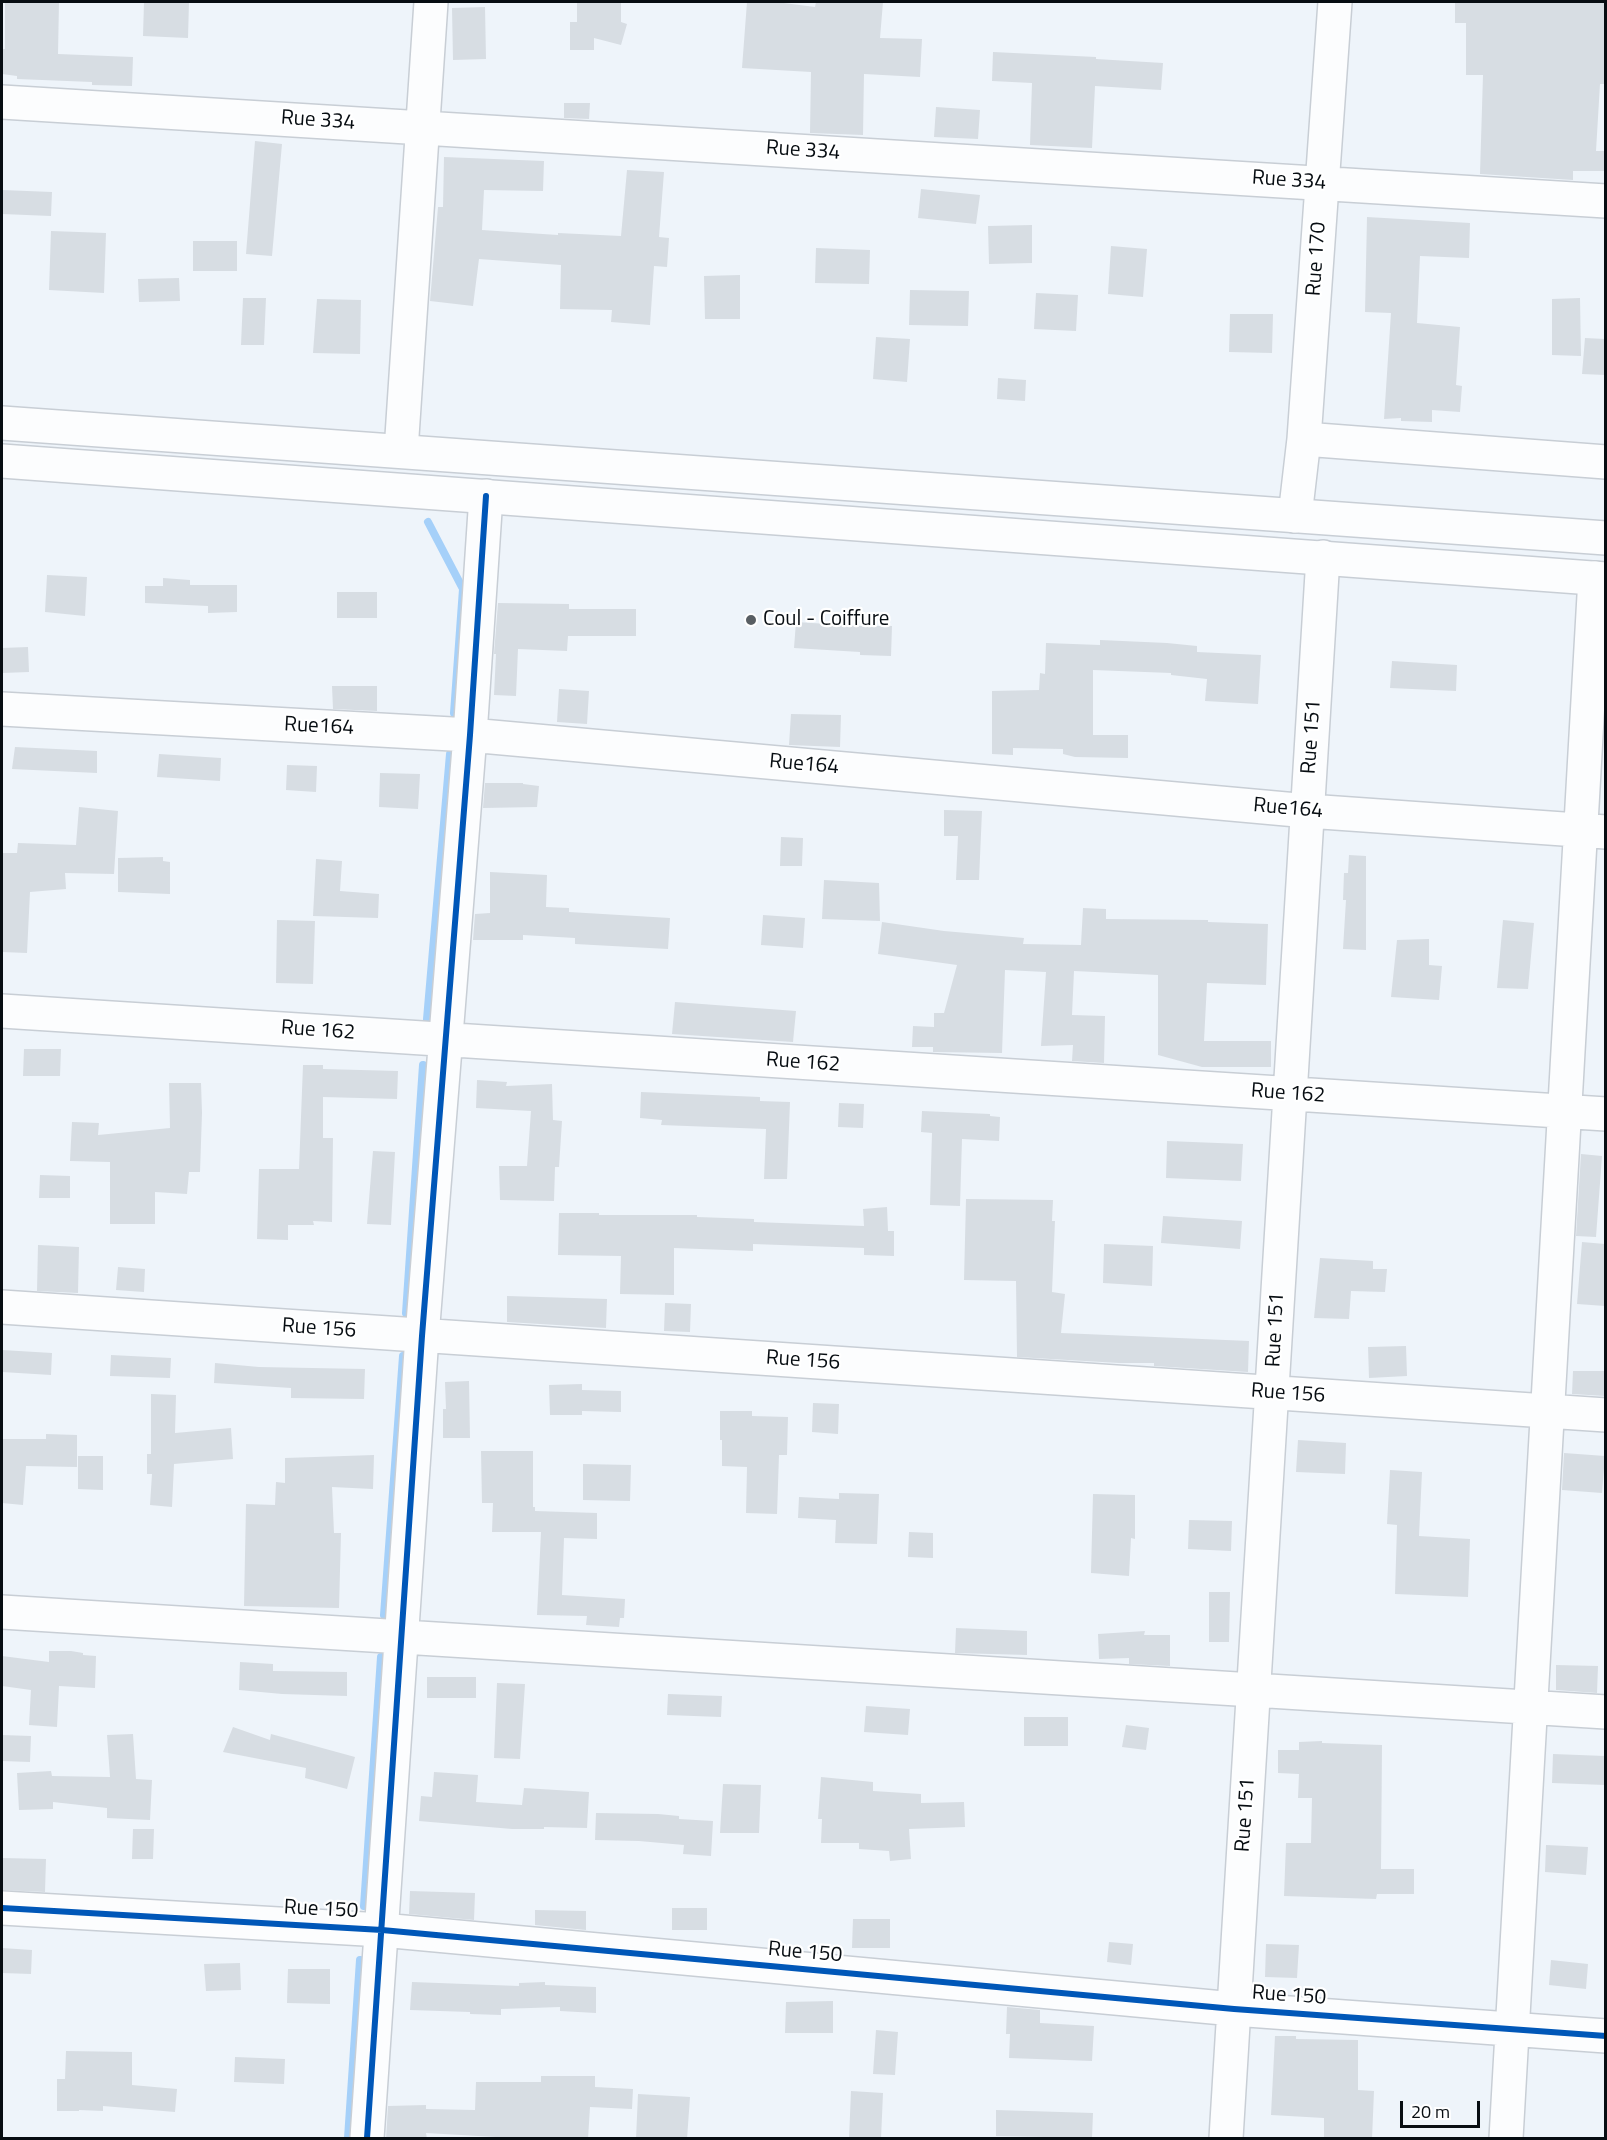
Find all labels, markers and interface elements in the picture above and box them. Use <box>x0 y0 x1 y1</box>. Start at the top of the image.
street label: Rue 334 <box>280 106 356 136</box>
street label: Rue 334 <box>765 136 841 166</box>
street label: Rue 334 <box>1251 166 1327 196</box>
street label: Rue 170 <box>1302 221 1332 297</box>
place label: Coul - Coiffure <box>763 607 889 633</box>
marker: Coul - Coiffure <box>744 613 758 627</box>
street label: Rue 151 <box>1297 699 1327 775</box>
street label: Rue164 <box>283 713 355 741</box>
street label: Rue164 <box>768 749 840 781</box>
street label: Rue164 <box>1252 793 1324 825</box>
street label: Rue 162 <box>280 1016 356 1046</box>
street label: Rue 162 <box>765 1048 841 1078</box>
street label: Rue 162 <box>1250 1079 1326 1109</box>
street label: Rue 151 <box>1261 1292 1291 1368</box>
street label: Rue 156 <box>281 1314 357 1344</box>
street label: Rue 156 <box>765 1346 841 1376</box>
street label: Rue 156 <box>1250 1379 1326 1409</box>
street label: Rue 151 <box>1231 1777 1261 1853</box>
street label: Rue 150 <box>283 1895 359 1925</box>
street label: Rue 150 <box>767 1937 843 1969</box>
street label: Rue 150 <box>1251 1981 1327 2011</box>
scale bar <box>1403 2089 1482 2127</box>
text: 20 m <box>1411 2098 1450 2125</box>

